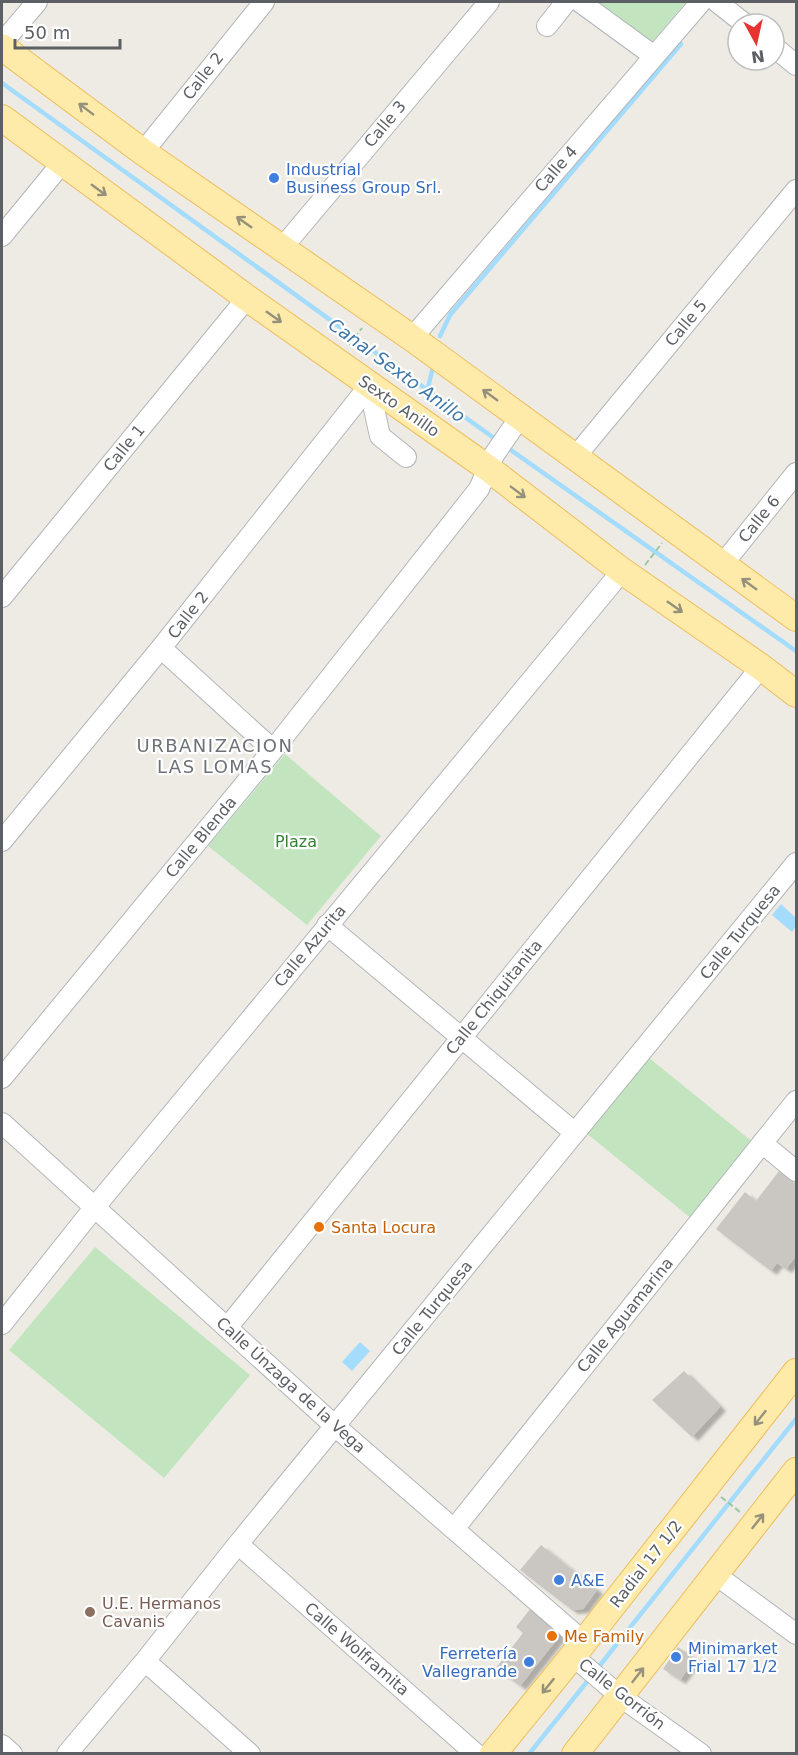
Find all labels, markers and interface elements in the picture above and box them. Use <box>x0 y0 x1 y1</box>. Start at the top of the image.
scale bar <box>15 12 120 50</box>
north arrow <box>726 12 786 72</box>
text: 50 m <box>24 22 70 43</box>
text: N <box>750 46 766 67</box>
street label: Calle 2 <box>179 48 227 104</box>
street label: Calle 3 <box>360 97 410 151</box>
one-way arrow <box>78 103 94 115</box>
street label: Calle 4 <box>531 142 581 196</box>
place label: Industrial Business Group Srl. <box>286 160 442 197</box>
marker: Industrial Business Group Srl. <box>267 171 281 185</box>
one-way arrow <box>91 184 107 196</box>
one-way arrow <box>237 216 253 228</box>
street label: Calle 5 <box>661 296 711 350</box>
one-way arrow <box>265 311 281 323</box>
water label: Canal Sexto Anillo <box>325 313 469 427</box>
street label: Sexto Anillo <box>355 371 443 441</box>
one-way arrow <box>482 389 498 401</box>
street label: Calle 1 <box>99 421 149 475</box>
one-way arrow <box>510 485 526 498</box>
street label: Calle 6 <box>734 492 784 546</box>
one-way arrow <box>741 578 757 590</box>
street label: Calle 2 <box>164 587 212 643</box>
one-way arrow <box>666 601 683 613</box>
district label: URBANIZACION LAS LOMAS <box>137 735 293 777</box>
street label: Calle Blenda <box>162 793 240 881</box>
park label: Plaza <box>275 832 317 851</box>
street label: Calle Turquesa <box>696 881 784 983</box>
street label: Calle Azurita <box>270 901 350 991</box>
street label: Calle Chiquitanita <box>442 936 546 1058</box>
place label: Santa Locura <box>331 1218 436 1237</box>
marker: Santa Locura <box>312 1220 326 1234</box>
street label: Calle Aguamarina <box>573 1254 677 1376</box>
street label: Calle Turquesa <box>388 1257 476 1359</box>
street label: Calle Únzaga de la Vega <box>213 1313 369 1457</box>
one-way arrow <box>754 1410 767 1426</box>
one-way arrow <box>751 1513 764 1529</box>
street label: Radial 17 1/2 <box>606 1517 686 1611</box>
place label: A&E <box>571 1571 605 1590</box>
marker: A&E <box>552 1573 566 1587</box>
place label: U.E. Hermanos Cavanis <box>102 1594 221 1631</box>
street label: Calle Wolframita <box>301 1599 413 1699</box>
marker: U.E. Hermanos Cavanis <box>83 1605 97 1619</box>
place label: Me Family <box>564 1627 644 1646</box>
marker: Me Family <box>545 1629 559 1643</box>
place label: Minimarket Frial 17 1/2 <box>688 1639 778 1676</box>
place label: Ferretería Vallegrande <box>422 1644 517 1681</box>
marker: Minimarket Frial 17 1/2 <box>669 1650 683 1664</box>
street label: Calle Gorrión <box>575 1654 669 1734</box>
marker: Ferretería Vallegrande <box>522 1655 536 1669</box>
one-way arrow <box>631 1667 644 1683</box>
one-way arrow <box>541 1678 555 1693</box>

